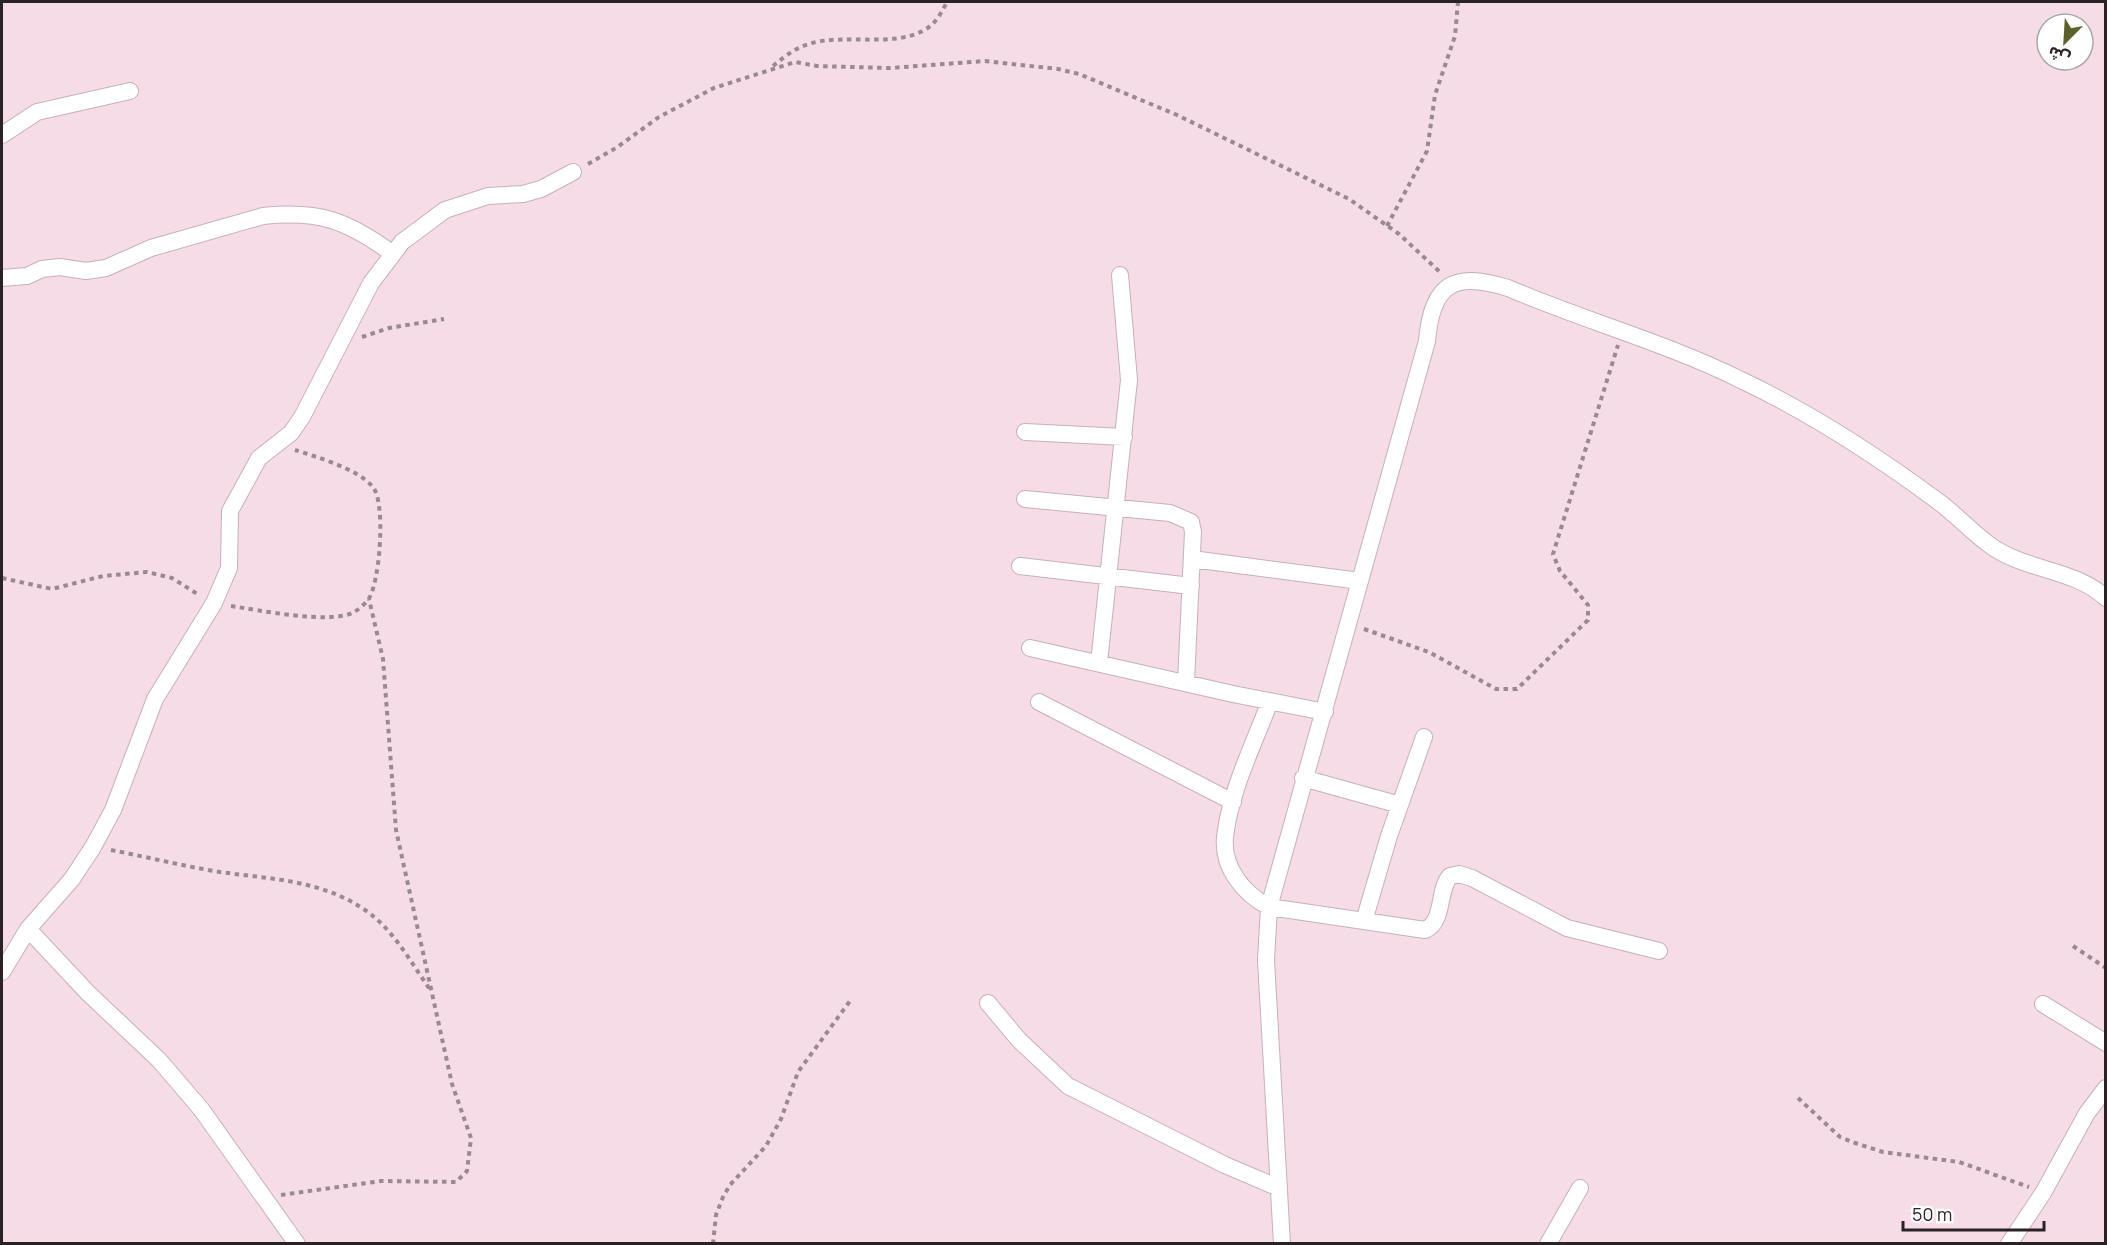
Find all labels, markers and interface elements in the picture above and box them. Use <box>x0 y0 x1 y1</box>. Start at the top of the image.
north arrow <box>2035 12 2095 72</box>
text: ش <box>2044 41 2073 70</box>
scale bar <box>1903 1194 2044 1232</box>
text: 50 m <box>1912 1202 1952 1226</box>

